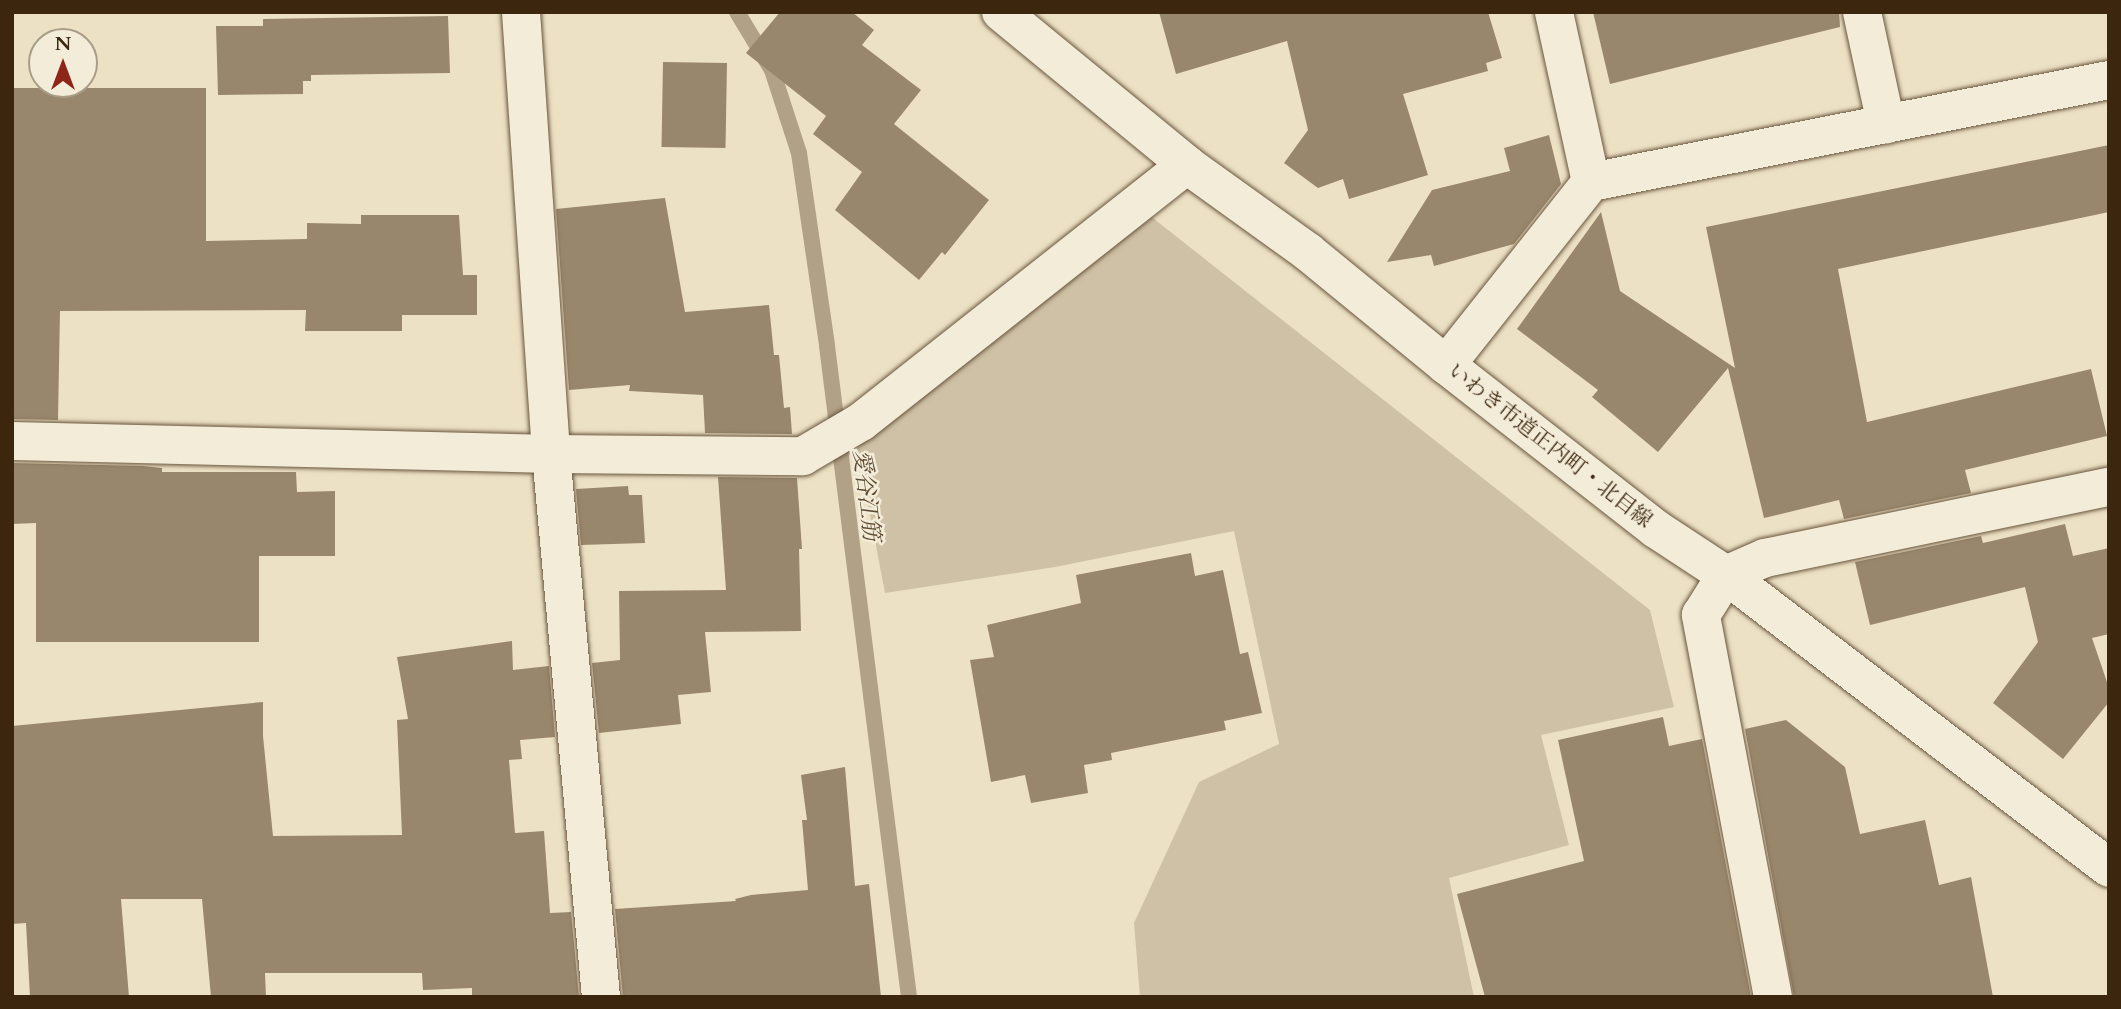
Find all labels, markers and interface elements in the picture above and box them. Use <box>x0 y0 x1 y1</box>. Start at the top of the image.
north arrow <box>28 28 98 98</box>
text: N <box>55 31 71 57</box>
street label: いわき市道正内町・北目線 <box>1443 358 1657 534</box>
water label: 愛谷江筋 <box>847 448 885 542</box>

